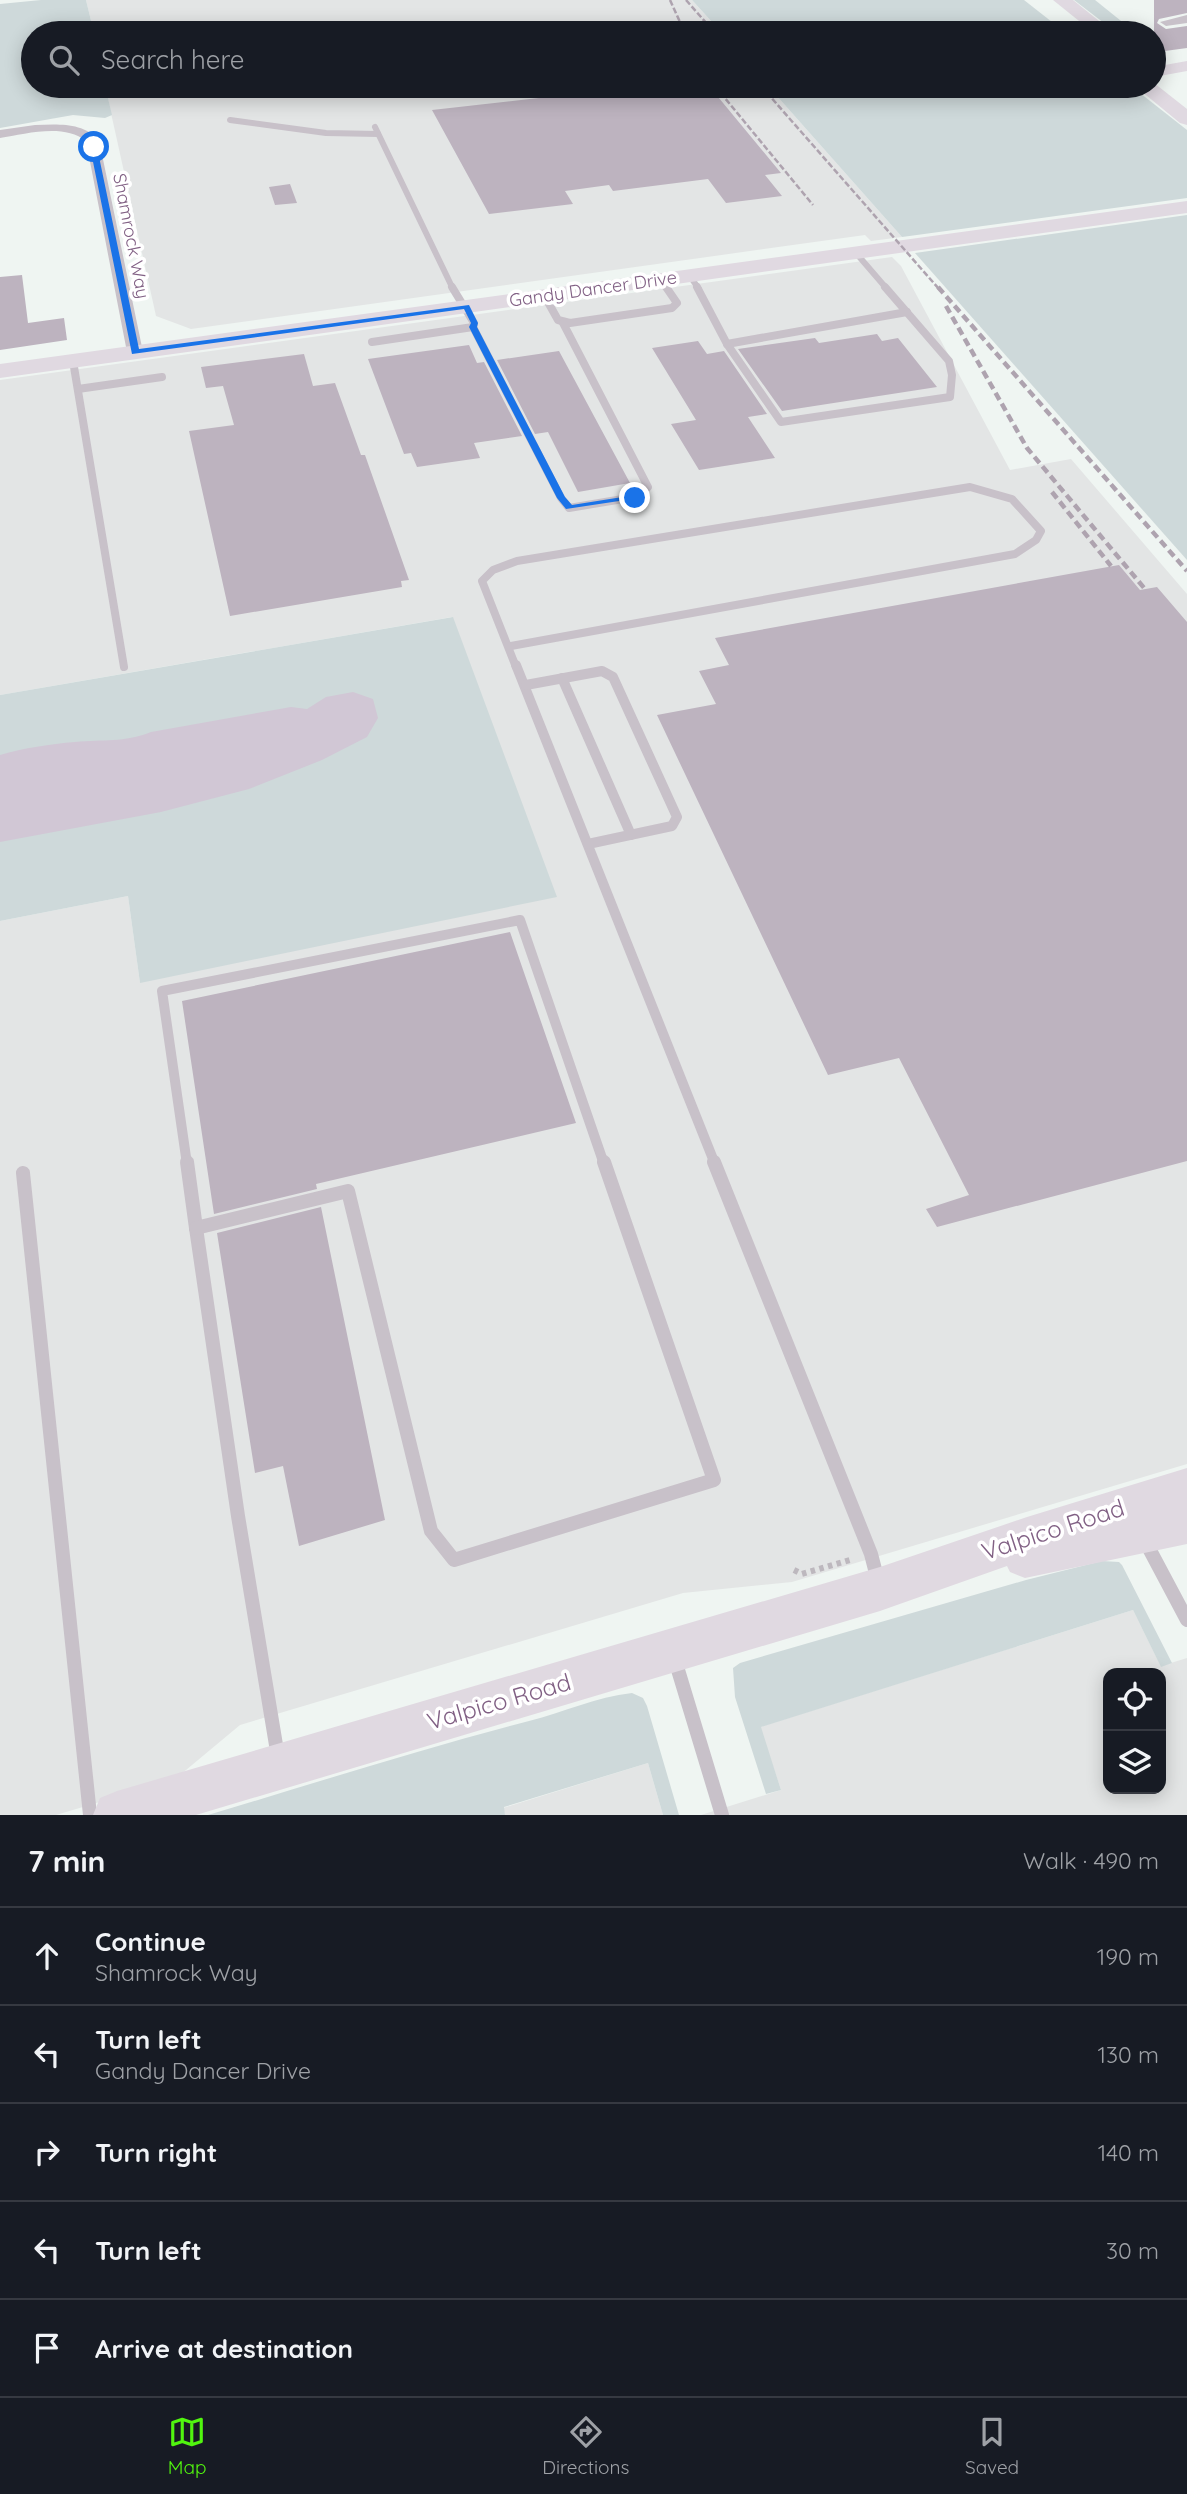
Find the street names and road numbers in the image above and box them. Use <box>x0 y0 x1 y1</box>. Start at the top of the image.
street label: Shamrock Way <box>108 171 155 301</box>
street label: Gandy Dancer Drive <box>508 265 678 312</box>
street label: Valpico Road <box>977 1492 1128 1566</box>
street label: Valpico Road <box>423 1666 574 1736</box>

